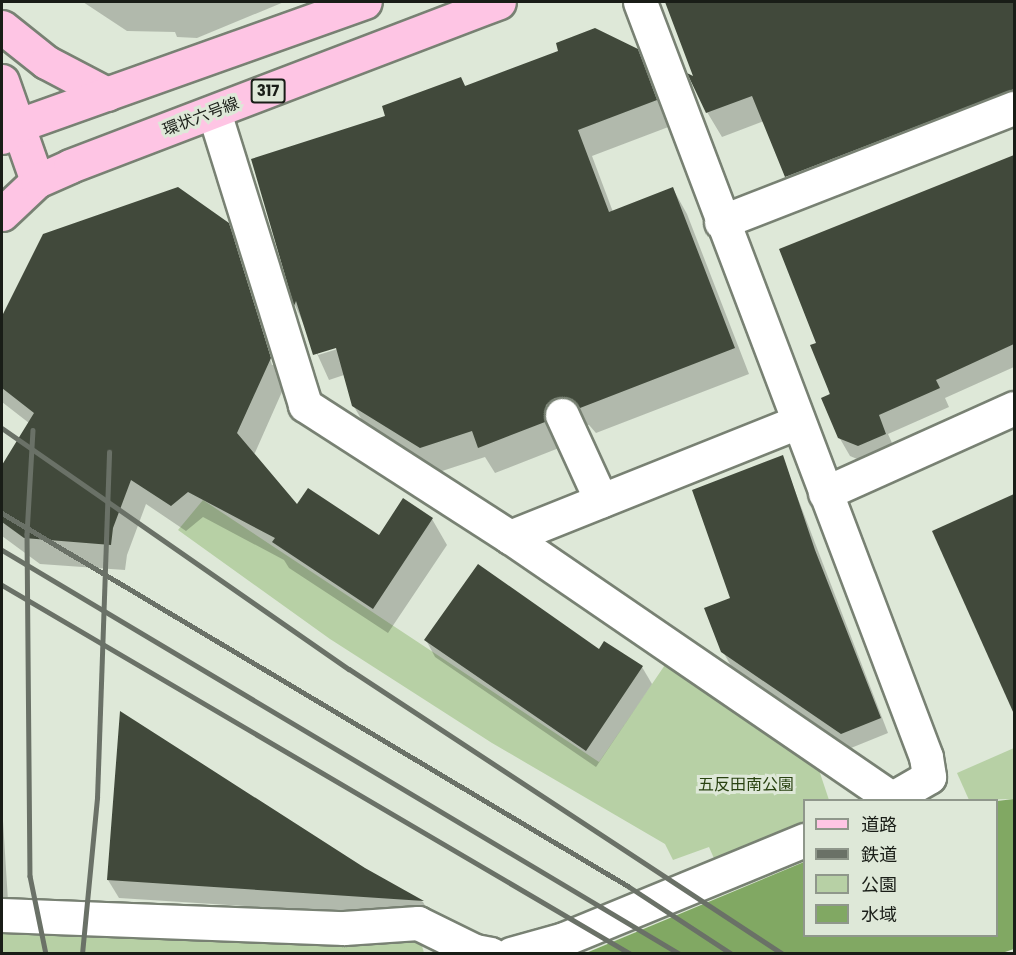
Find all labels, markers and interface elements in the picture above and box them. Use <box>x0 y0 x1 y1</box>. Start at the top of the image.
road number: 317 <box>250 79 286 103</box>
street label: 環状六号線 <box>160 94 242 140</box>
park label: 五反田南公園 <box>698 775 794 795</box>
legend <box>803 799 998 937</box>
text: 道路 <box>861 812 897 837</box>
text: 鉄道 <box>861 842 897 867</box>
text: 公園 <box>861 872 897 897</box>
text: 水域 <box>861 902 897 927</box>

